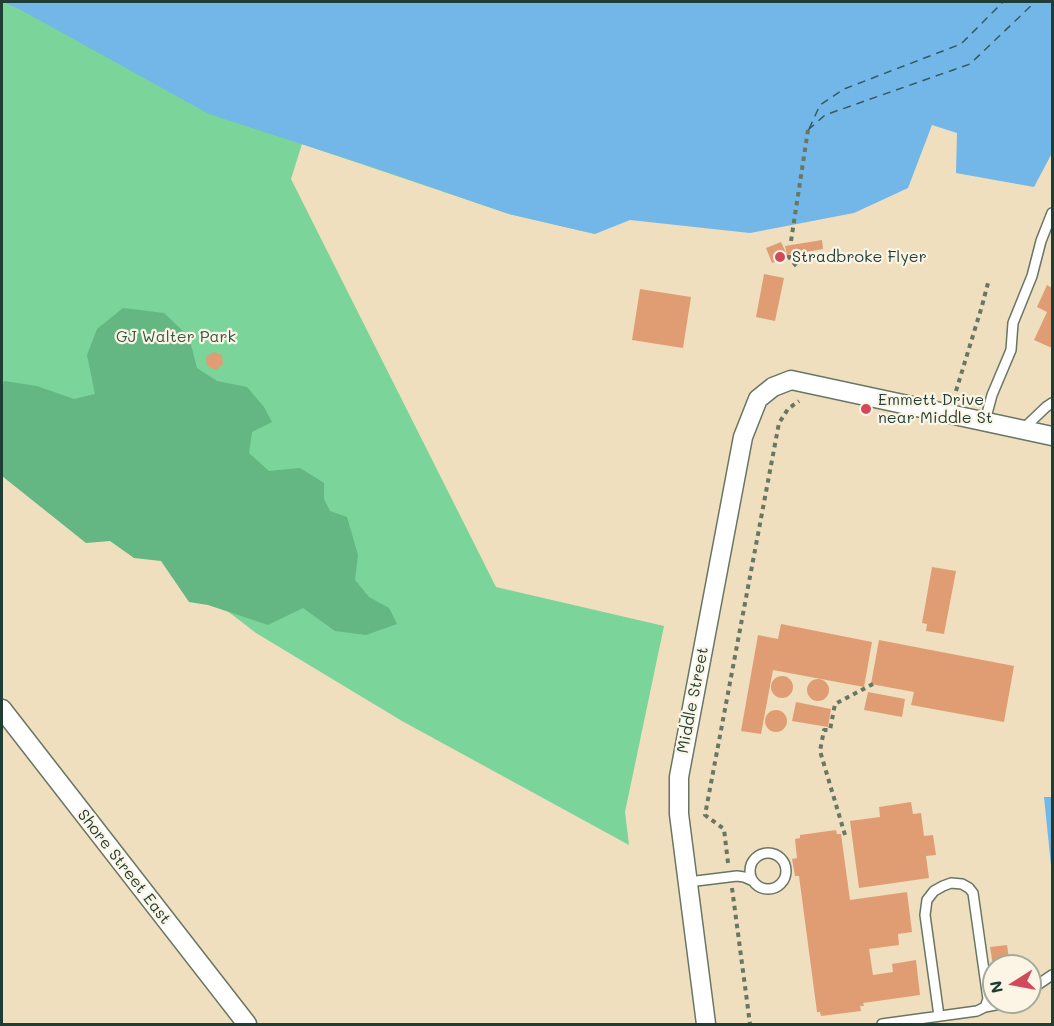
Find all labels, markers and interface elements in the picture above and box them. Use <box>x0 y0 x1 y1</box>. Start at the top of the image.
place label: Stradbroke Flyer <box>792 247 927 267</box>
marker: Stradbroke Flyer <box>773 250 787 264</box>
park label: GJ Walter Park <box>116 327 236 347</box>
place label: Emmett Drive near Middle St <box>878 390 993 428</box>
marker: Emmett Drive near Middle St <box>859 402 873 416</box>
street label: Middle Street <box>673 645 713 755</box>
street label: Shore Street East <box>73 806 175 928</box>
north arrow <box>982 954 1042 1014</box>
text: N <box>984 979 1007 995</box>

